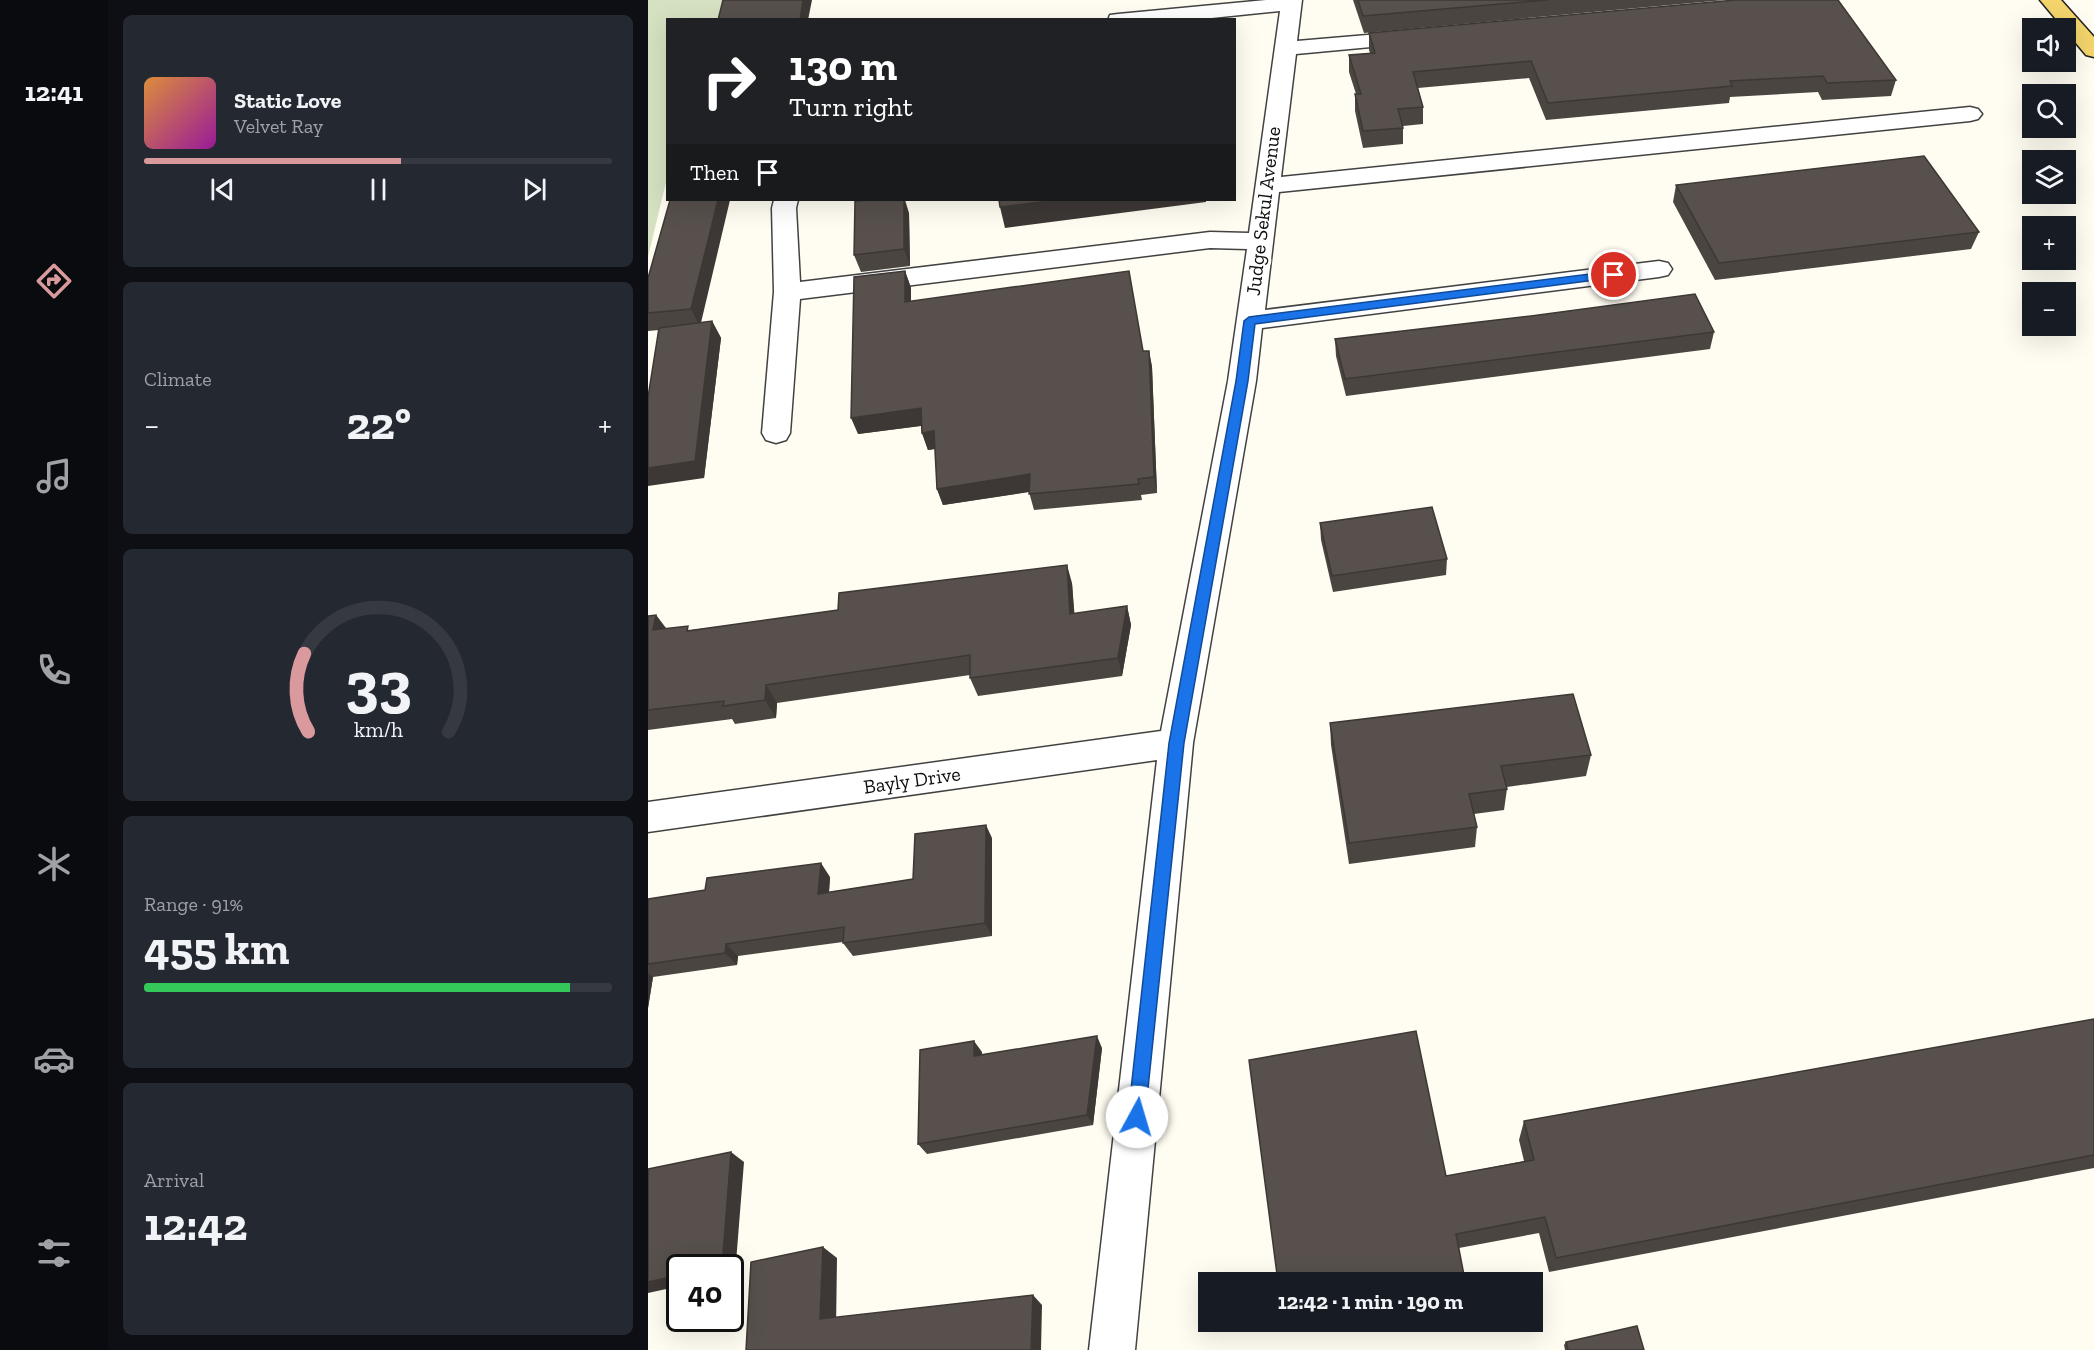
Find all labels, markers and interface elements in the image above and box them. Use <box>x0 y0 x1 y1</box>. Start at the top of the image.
map controls <box>2022 18 2076 336</box>
button: sound <box>2022 18 2076 72</box>
text: 130 m <box>789 40 897 91</box>
icon: right <box>690 42 768 120</box>
text: 12:41 <box>25 76 83 108</box>
button: search <box>2022 84 2076 138</box>
text: Static Love <box>234 87 341 114</box>
text: Turn right <box>789 91 913 123</box>
text: Velvet Ray <box>234 114 323 138</box>
street label: Judge Sekul Avenue <box>1241 125 1285 297</box>
button: layers <box>2022 150 2076 204</box>
icon: arrive <box>751 156 784 189</box>
text: Then <box>690 159 739 186</box>
icon: previous <box>206 173 239 206</box>
icon: pause <box>362 173 395 206</box>
icon: next <box>518 173 551 206</box>
button: + <box>2022 216 2076 270</box>
pin <box>1588 249 1639 300</box>
icon: arrive <box>1597 258 1630 291</box>
icon: directions <box>33 260 75 302</box>
button: − <box>2022 282 2076 336</box>
text: Climate <box>144 367 212 391</box>
text: 22° <box>346 397 411 451</box>
text: − <box>144 405 159 444</box>
text: + <box>598 405 612 444</box>
icon: music <box>33 455 75 497</box>
text: 33 <box>345 647 411 722</box>
icon: phone <box>33 649 75 691</box>
text: km/h <box>354 717 402 742</box>
street label: Bayly Drive <box>862 761 962 799</box>
icon: climate <box>33 843 75 885</box>
text: Range · 91% <box>144 892 243 916</box>
text: 455 km <box>144 922 289 976</box>
icon: car <box>33 1038 75 1080</box>
position arrow <box>1105 1085 1169 1149</box>
text: Arrival <box>144 1168 204 1192</box>
text: 12:42 <box>144 1198 247 1252</box>
icon: filters <box>33 1232 75 1274</box>
speed limit sign: 40 <box>666 1254 744 1332</box>
text: 12:42 · 1 min · 190 m <box>1278 1288 1463 1315</box>

